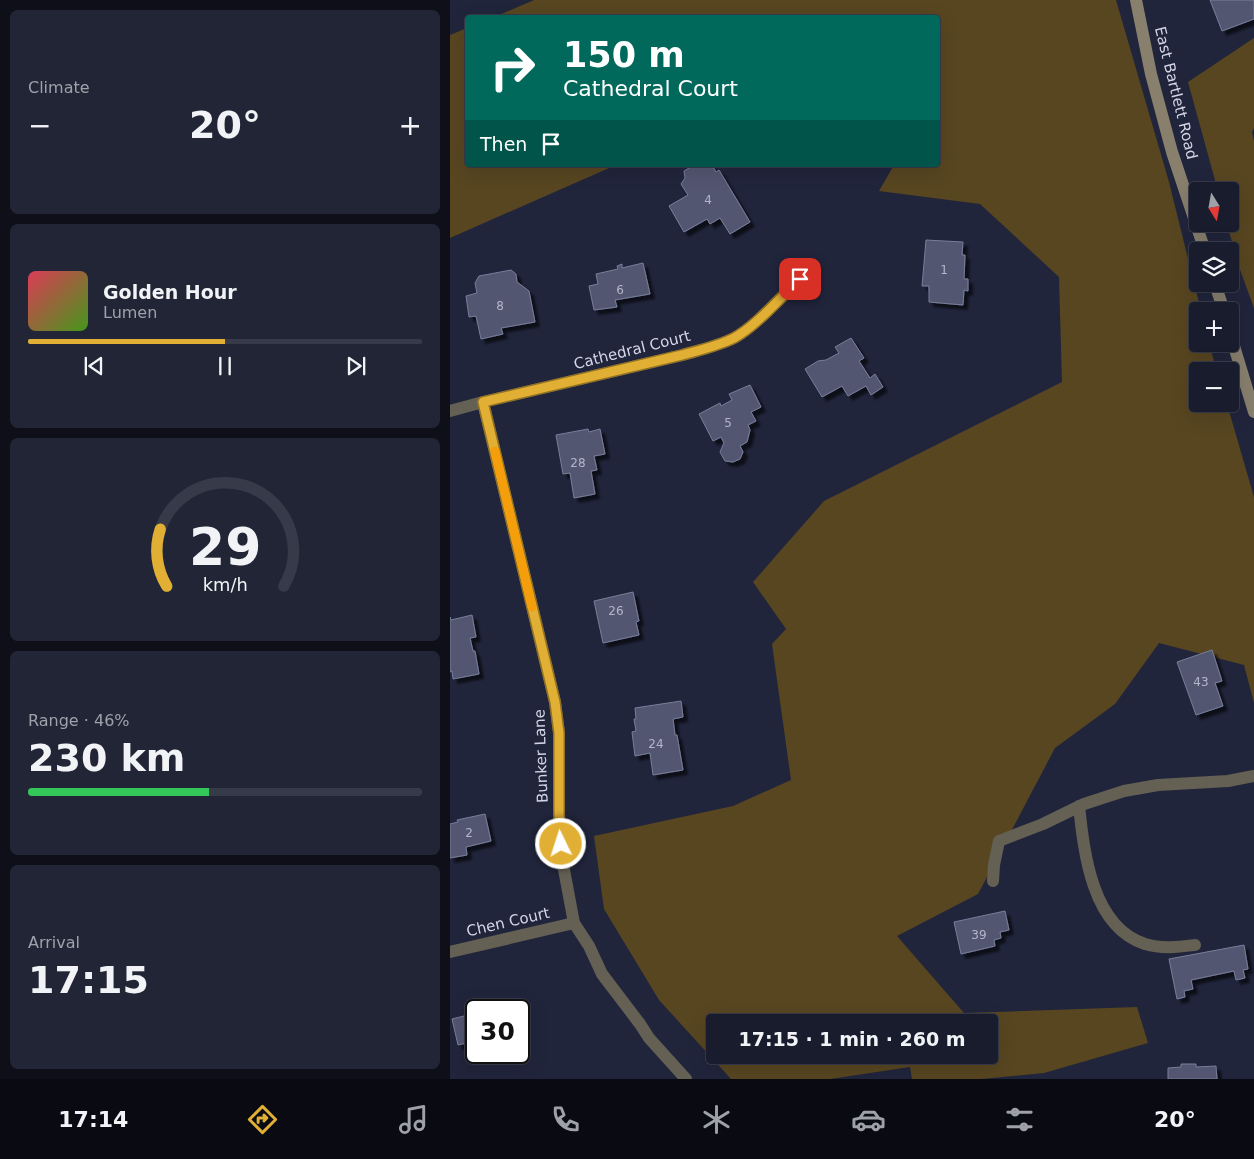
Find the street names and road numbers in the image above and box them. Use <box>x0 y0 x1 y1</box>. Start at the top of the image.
street label: East Bartlett Road <box>1151 25 1201 161</box>
street label: Cathedral Court <box>572 327 692 373</box>
street label: Bunker Lane <box>530 709 552 803</box>
street label: Chen Court <box>465 904 551 940</box>

